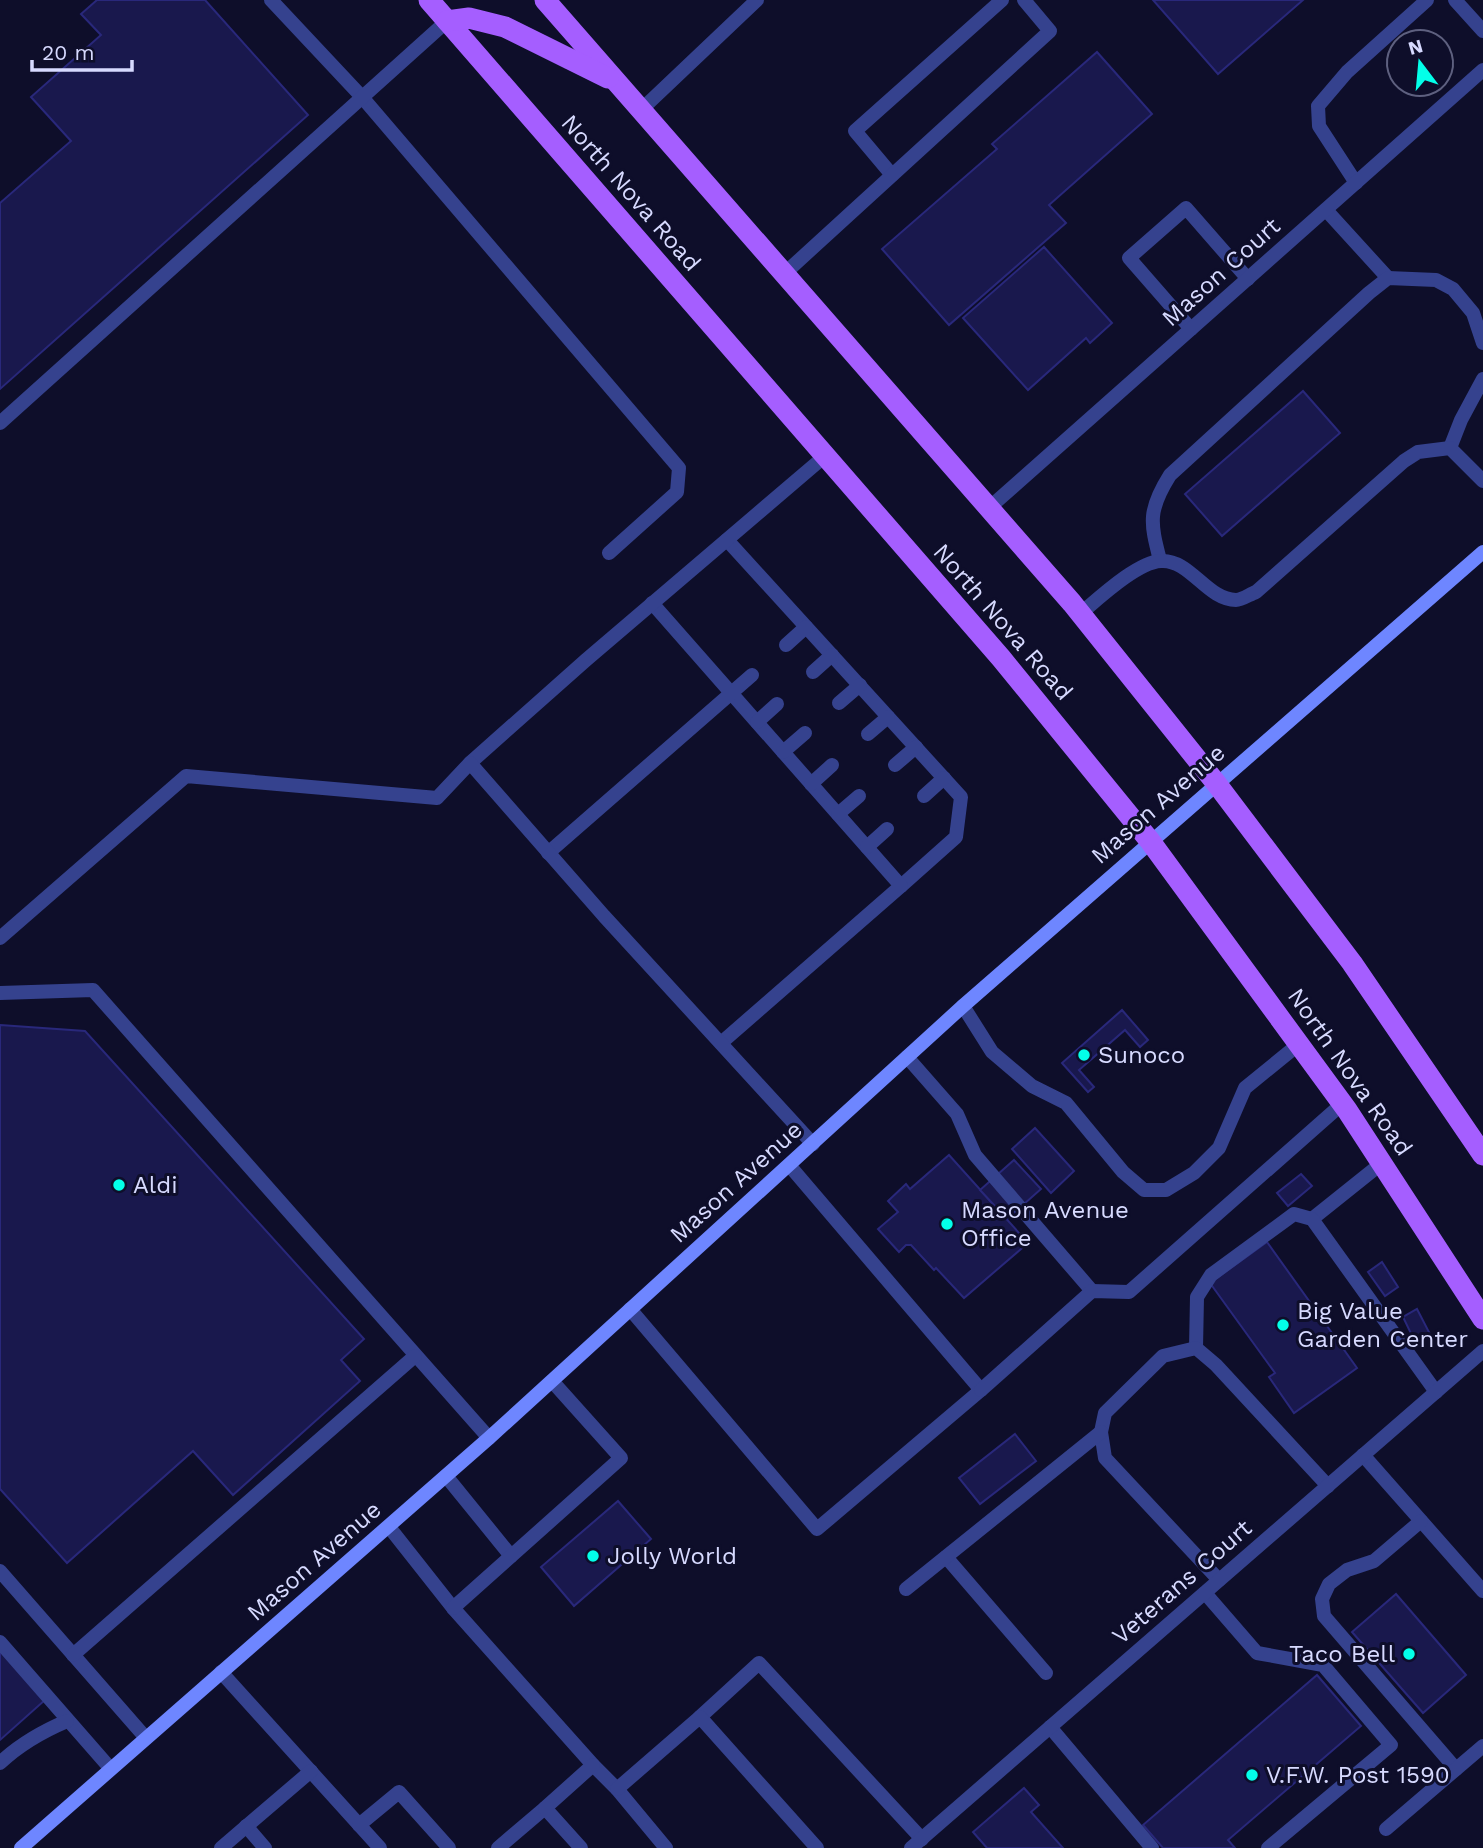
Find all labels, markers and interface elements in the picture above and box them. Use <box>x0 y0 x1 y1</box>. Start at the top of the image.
scale bar <box>32 28 131 72</box>
north arrow <box>1385 28 1455 98</box>
text: N <box>1406 34 1425 60</box>
text: 20 m <box>42 40 94 65</box>
street label: North Nova Road <box>556 109 706 277</box>
street label: Mason Court <box>1156 212 1286 332</box>
street label: North Nova Road <box>928 538 1078 706</box>
street label: Mason Avenue <box>1085 738 1231 870</box>
street label: North Nova Road <box>1282 983 1418 1161</box>
place label: Sunoco <box>1098 1041 1185 1069</box>
marker: Sunoco <box>1076 1047 1092 1063</box>
street label: Mason Avenue <box>664 1115 808 1249</box>
place label: Aldi <box>133 1171 178 1199</box>
marker: Aldi <box>111 1177 127 1193</box>
place label: Mason Avenue Office <box>961 1196 1129 1252</box>
marker: Mason Avenue Office <box>939 1216 955 1232</box>
place label: Big Value Garden Center <box>1297 1297 1468 1353</box>
marker: Big Value Garden Center <box>1275 1317 1291 1333</box>
street label: Mason Avenue <box>241 1495 387 1627</box>
street label: Veterans Court <box>1107 1514 1257 1650</box>
place label: Jolly World <box>607 1542 737 1570</box>
marker: Jolly World <box>585 1548 601 1564</box>
place label: Taco Bell <box>1289 1640 1396 1668</box>
marker: Taco Bell <box>1401 1646 1417 1662</box>
place label: V.F.W. Post 1590 <box>1266 1761 1450 1789</box>
marker: V.F.W. Post 1590 <box>1244 1767 1260 1783</box>

